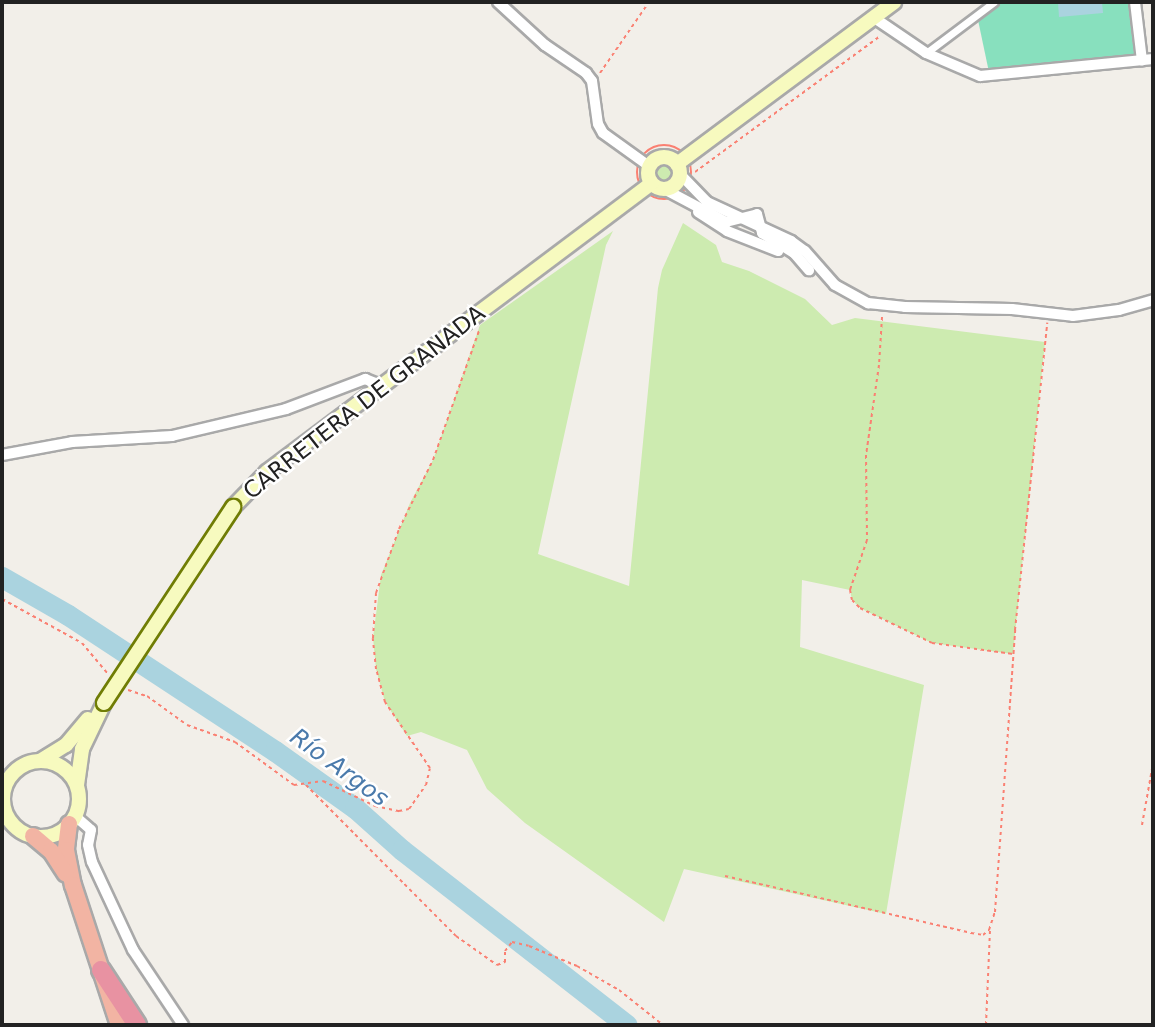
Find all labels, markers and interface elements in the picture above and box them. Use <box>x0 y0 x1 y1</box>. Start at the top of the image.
street label: CARRETERA DE GRANADA <box>238 299 490 505</box>
water label: Río Argos <box>284 723 394 813</box>

